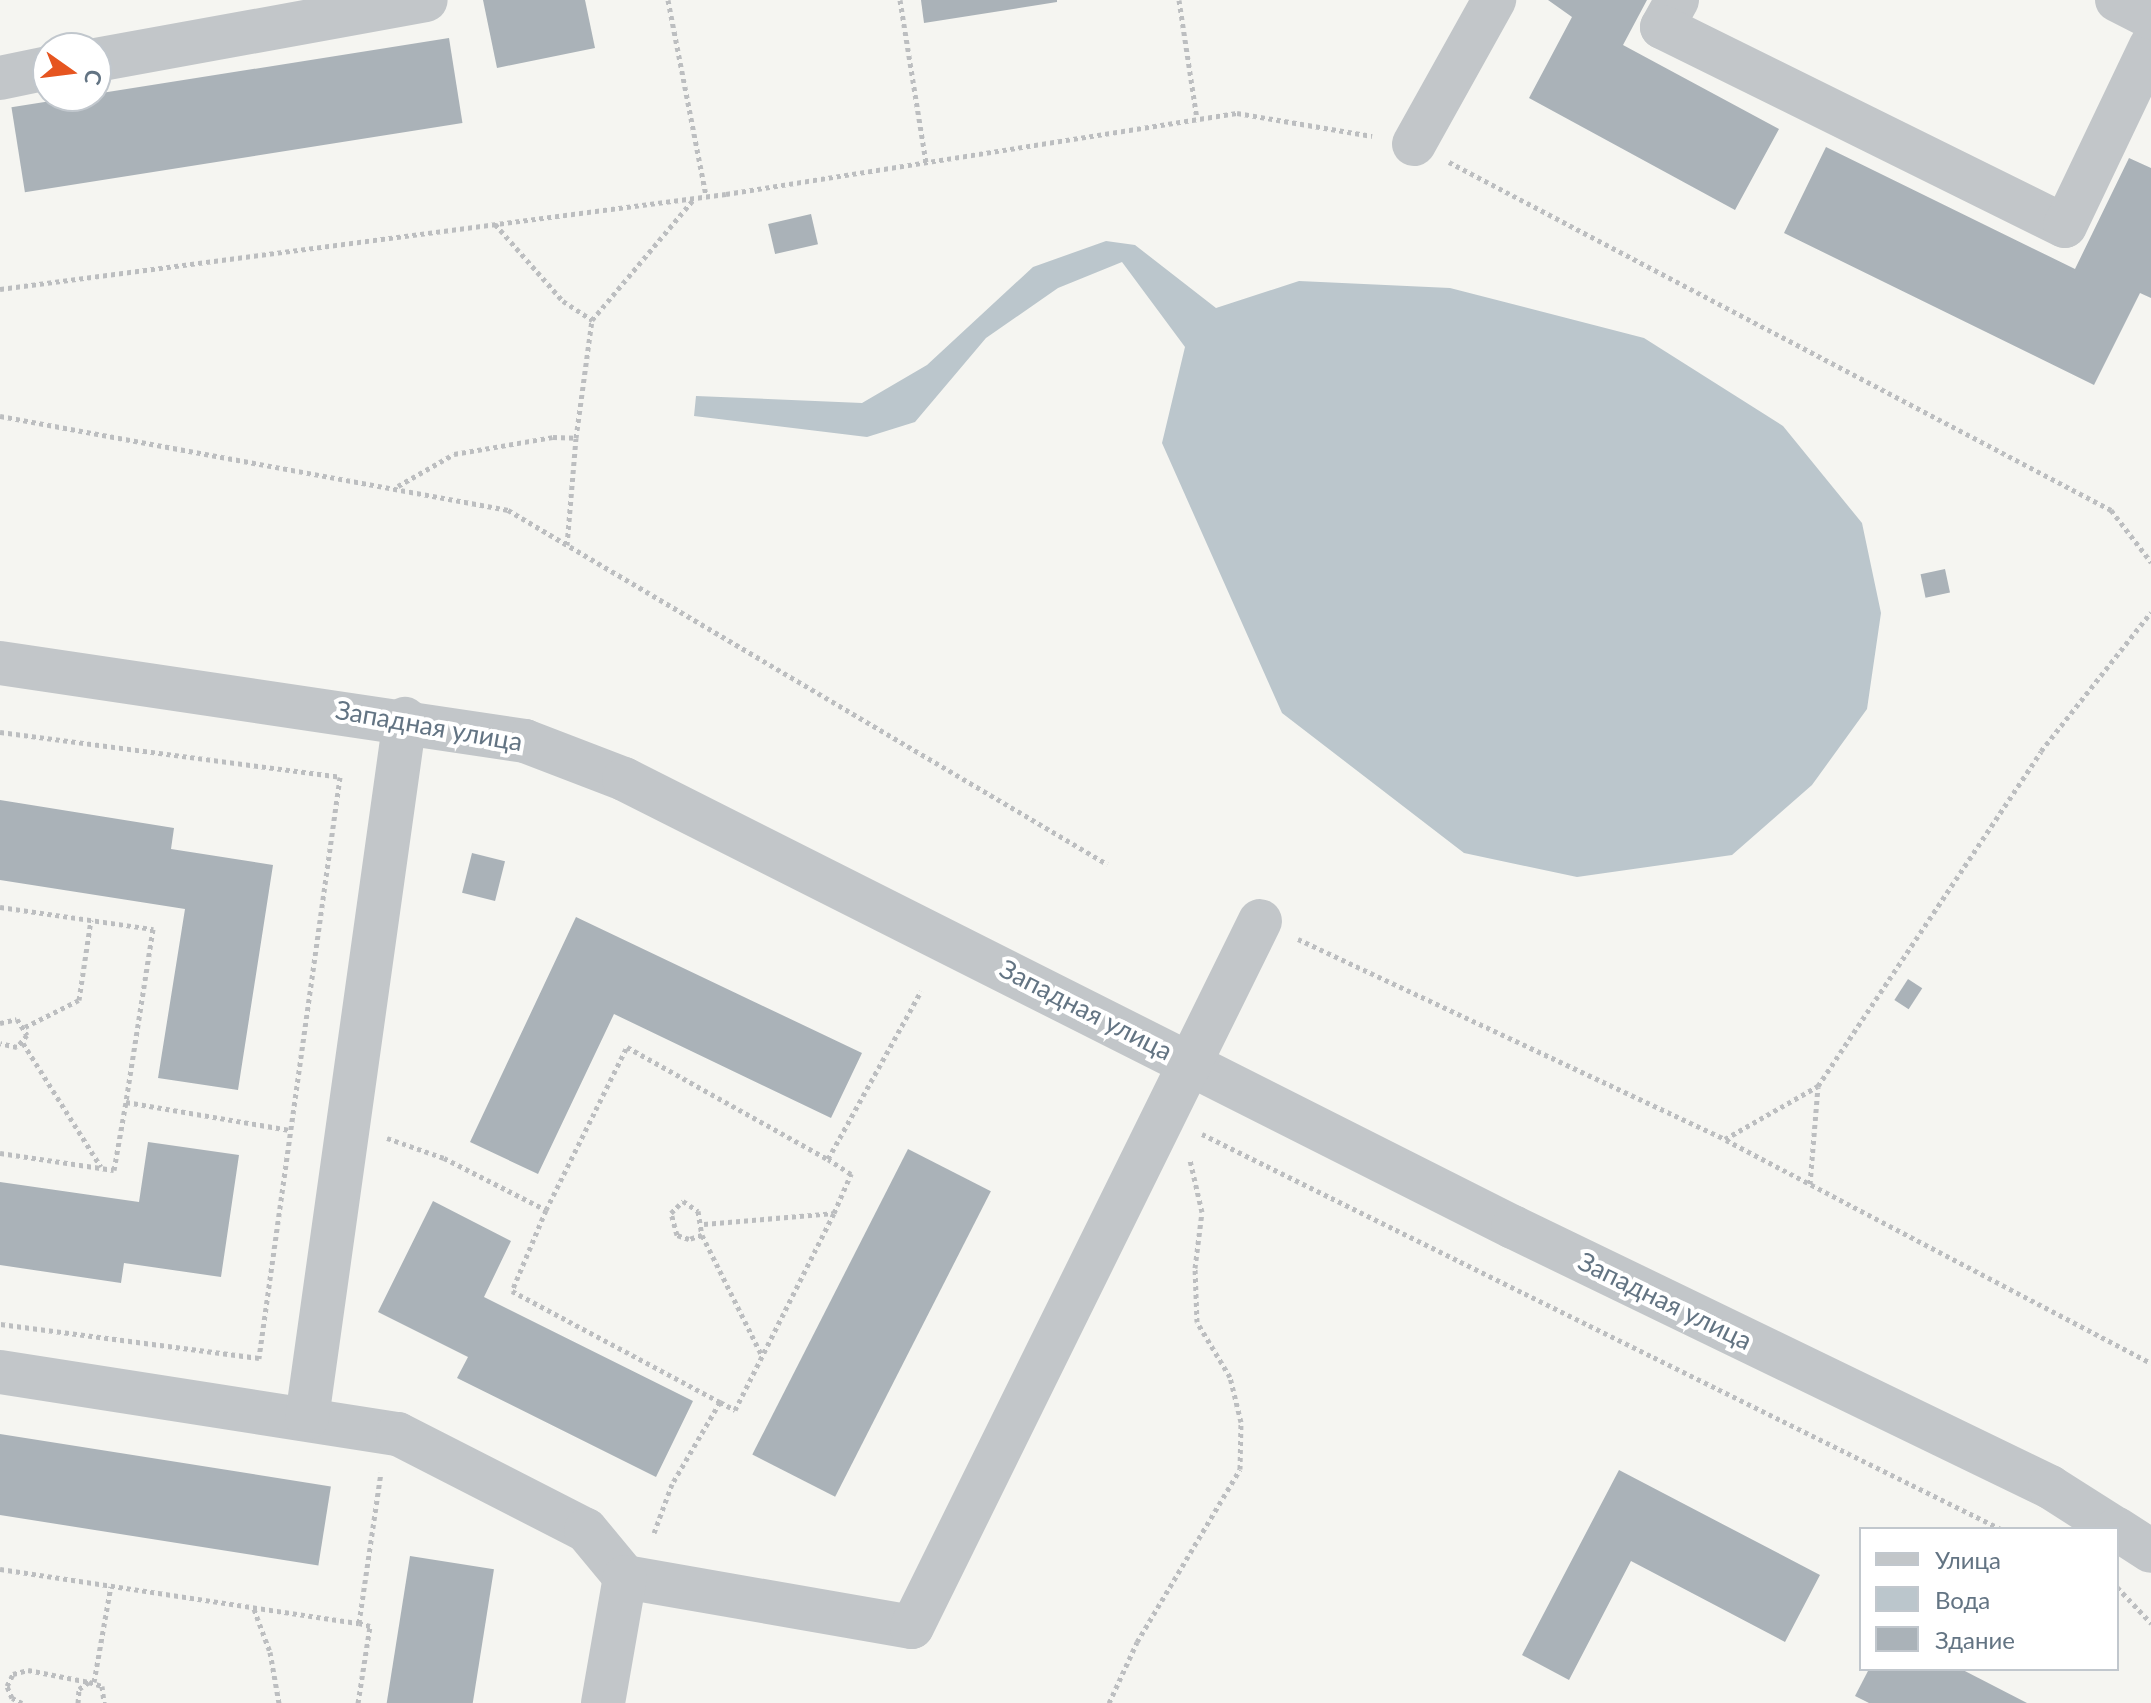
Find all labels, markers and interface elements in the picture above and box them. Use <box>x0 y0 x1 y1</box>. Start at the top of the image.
north arrow <box>32 32 112 112</box>
text: С <box>79 67 109 88</box>
street label: Западная улица <box>333 694 525 758</box>
street label: Западная улица <box>995 953 1177 1067</box>
street label: Западная улица <box>1573 1245 1757 1357</box>
legend <box>1859 1527 2119 1671</box>
text: Улица <box>1935 1545 2001 1574</box>
text: Вода <box>1935 1585 1990 1614</box>
text: Здание <box>1935 1625 2015 1654</box>

